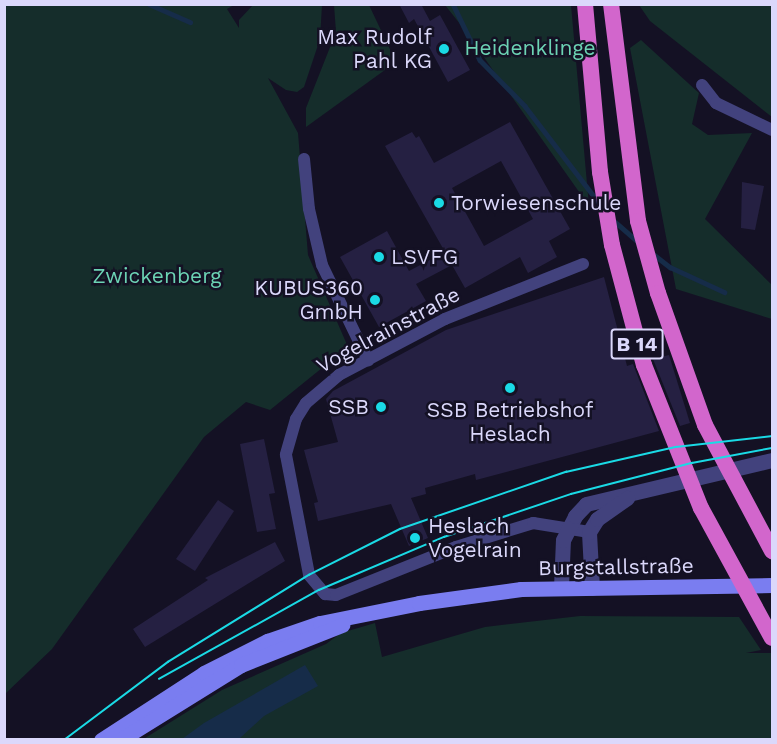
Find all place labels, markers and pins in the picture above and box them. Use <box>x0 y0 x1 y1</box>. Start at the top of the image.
place label: Max Rudolf Pahl KG <box>317 24 432 74</box>
marker: Max Rudolf Pahl KG <box>437 42 451 56</box>
place label: Torwiesenschule <box>451 190 621 216</box>
marker: Torwiesenschule <box>432 196 446 210</box>
place label: LSVFG <box>391 244 458 270</box>
marker: LSVFG <box>372 250 386 264</box>
place label: KUBUS360 GmbH <box>254 275 363 325</box>
marker: KUBUS360 GmbH <box>368 293 382 307</box>
marker: SSB Betriebshof Heslach <box>503 381 517 395</box>
place label: SSB <box>328 394 369 420</box>
place label: SSB Betriebshof Heslach <box>427 397 593 447</box>
marker: SSB <box>374 400 388 414</box>
place label: Heslach Vogelrain <box>428 513 522 563</box>
marker: Heslach Vogelrain <box>406 529 424 547</box>

